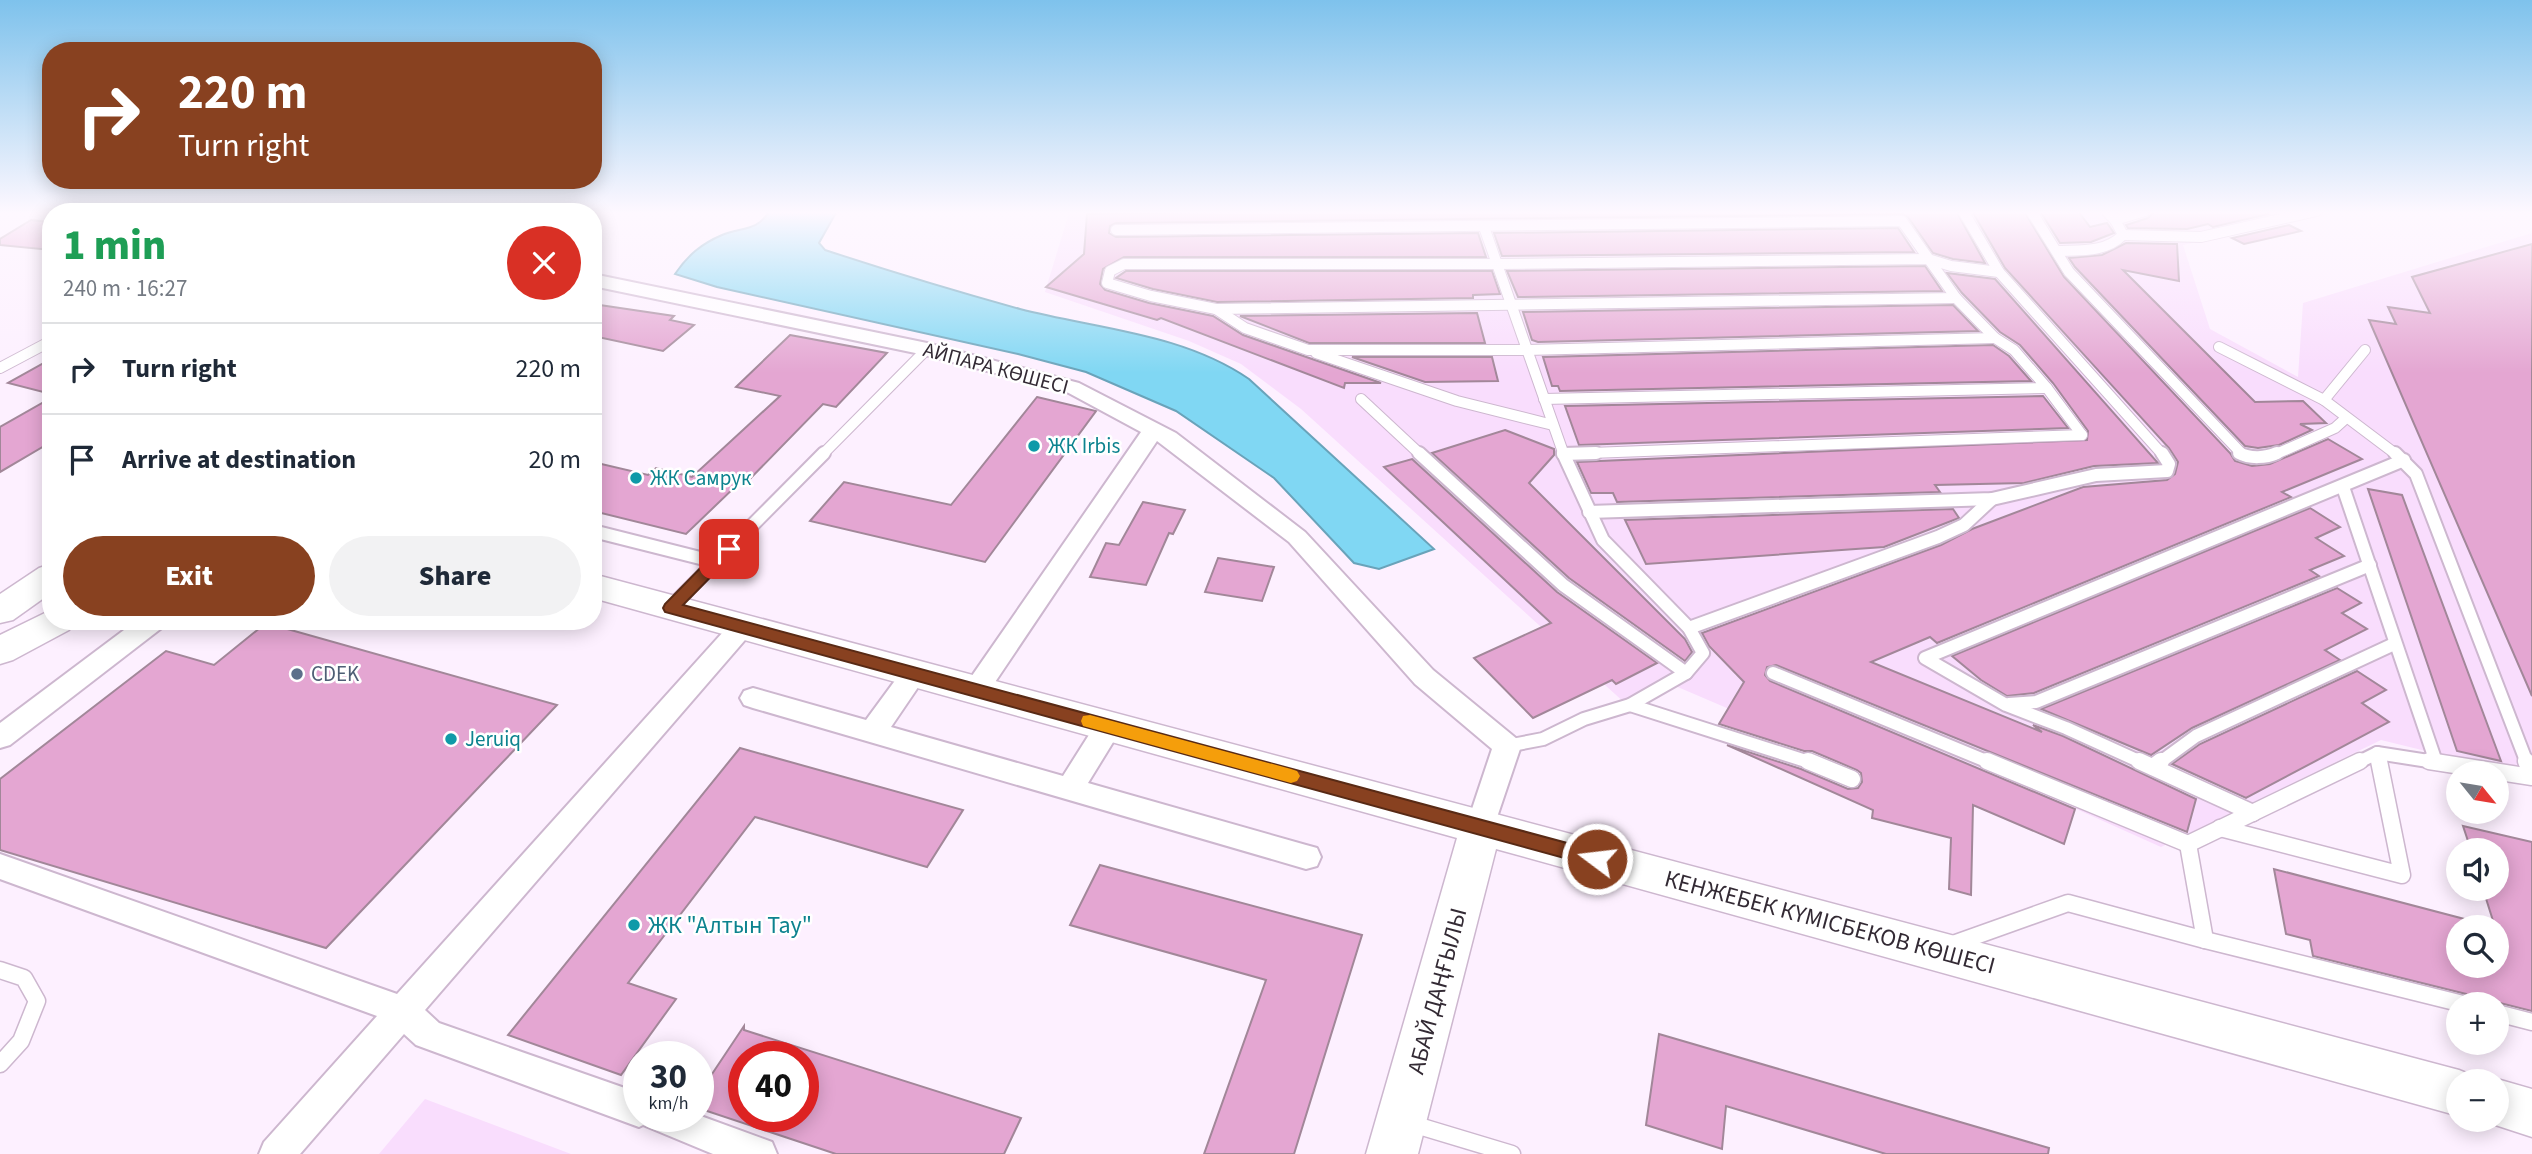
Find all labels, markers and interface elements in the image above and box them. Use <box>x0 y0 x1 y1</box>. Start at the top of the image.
text: 220 m <box>178 58 307 128</box>
icon: right <box>63 70 154 161</box>
text: Turn right <box>178 123 309 169</box>
text: 1 min <box>63 216 166 276</box>
button: close <box>507 226 581 300</box>
text: 240 m · 16:27 <box>63 272 187 305</box>
street label: АЙПАРА КӨШЕСІ <box>920 334 1072 402</box>
icon: right <box>63 350 101 388</box>
text: Turn right <box>122 350 237 387</box>
text: 220 m <box>515 350 581 387</box>
place label: ЖК Irbis <box>1048 431 1120 461</box>
marker: ЖК Irbis <box>1026 438 1042 454</box>
icon: arrive <box>63 441 101 479</box>
text: Arrive at destination <box>122 441 356 478</box>
text: 20 m <box>528 441 581 478</box>
place label: ЖК Самрук <box>650 463 752 493</box>
marker: ЖК Самрук <box>628 470 644 486</box>
pin <box>699 519 759 579</box>
icon: arrive <box>710 530 748 568</box>
button: Exit <box>63 536 315 616</box>
button: Share <box>329 536 581 616</box>
place label: CDEK <box>311 659 360 689</box>
marker: CDEK <box>289 666 305 682</box>
place label: Jeruiq <box>465 724 521 754</box>
marker: Jeruiq <box>443 731 459 747</box>
north arrow <box>2446 761 2510 824</box>
map controls <box>2446 761 2509 1132</box>
position arrow <box>1560 822 1634 896</box>
button: sound <box>2446 838 2509 901</box>
street label: КЕНЖЕБЕК КҮМІСБЕКОВ КӨШЕСІ <box>1661 861 1999 984</box>
street label: АБАЙ ДАҢҒЫЛЫ <box>1398 904 1476 1078</box>
place label: ЖК "Алтын Тау" <box>648 908 812 943</box>
button: search <box>2446 915 2509 978</box>
marker: ЖК "Алтын Тау" <box>626 917 642 933</box>
button: + <box>2446 992 2509 1055</box>
speed limit sign: 40 <box>728 1041 819 1132</box>
text: 30 <box>650 1052 687 1102</box>
button: − <box>2446 1069 2509 1132</box>
text: km/h <box>649 1091 688 1116</box>

